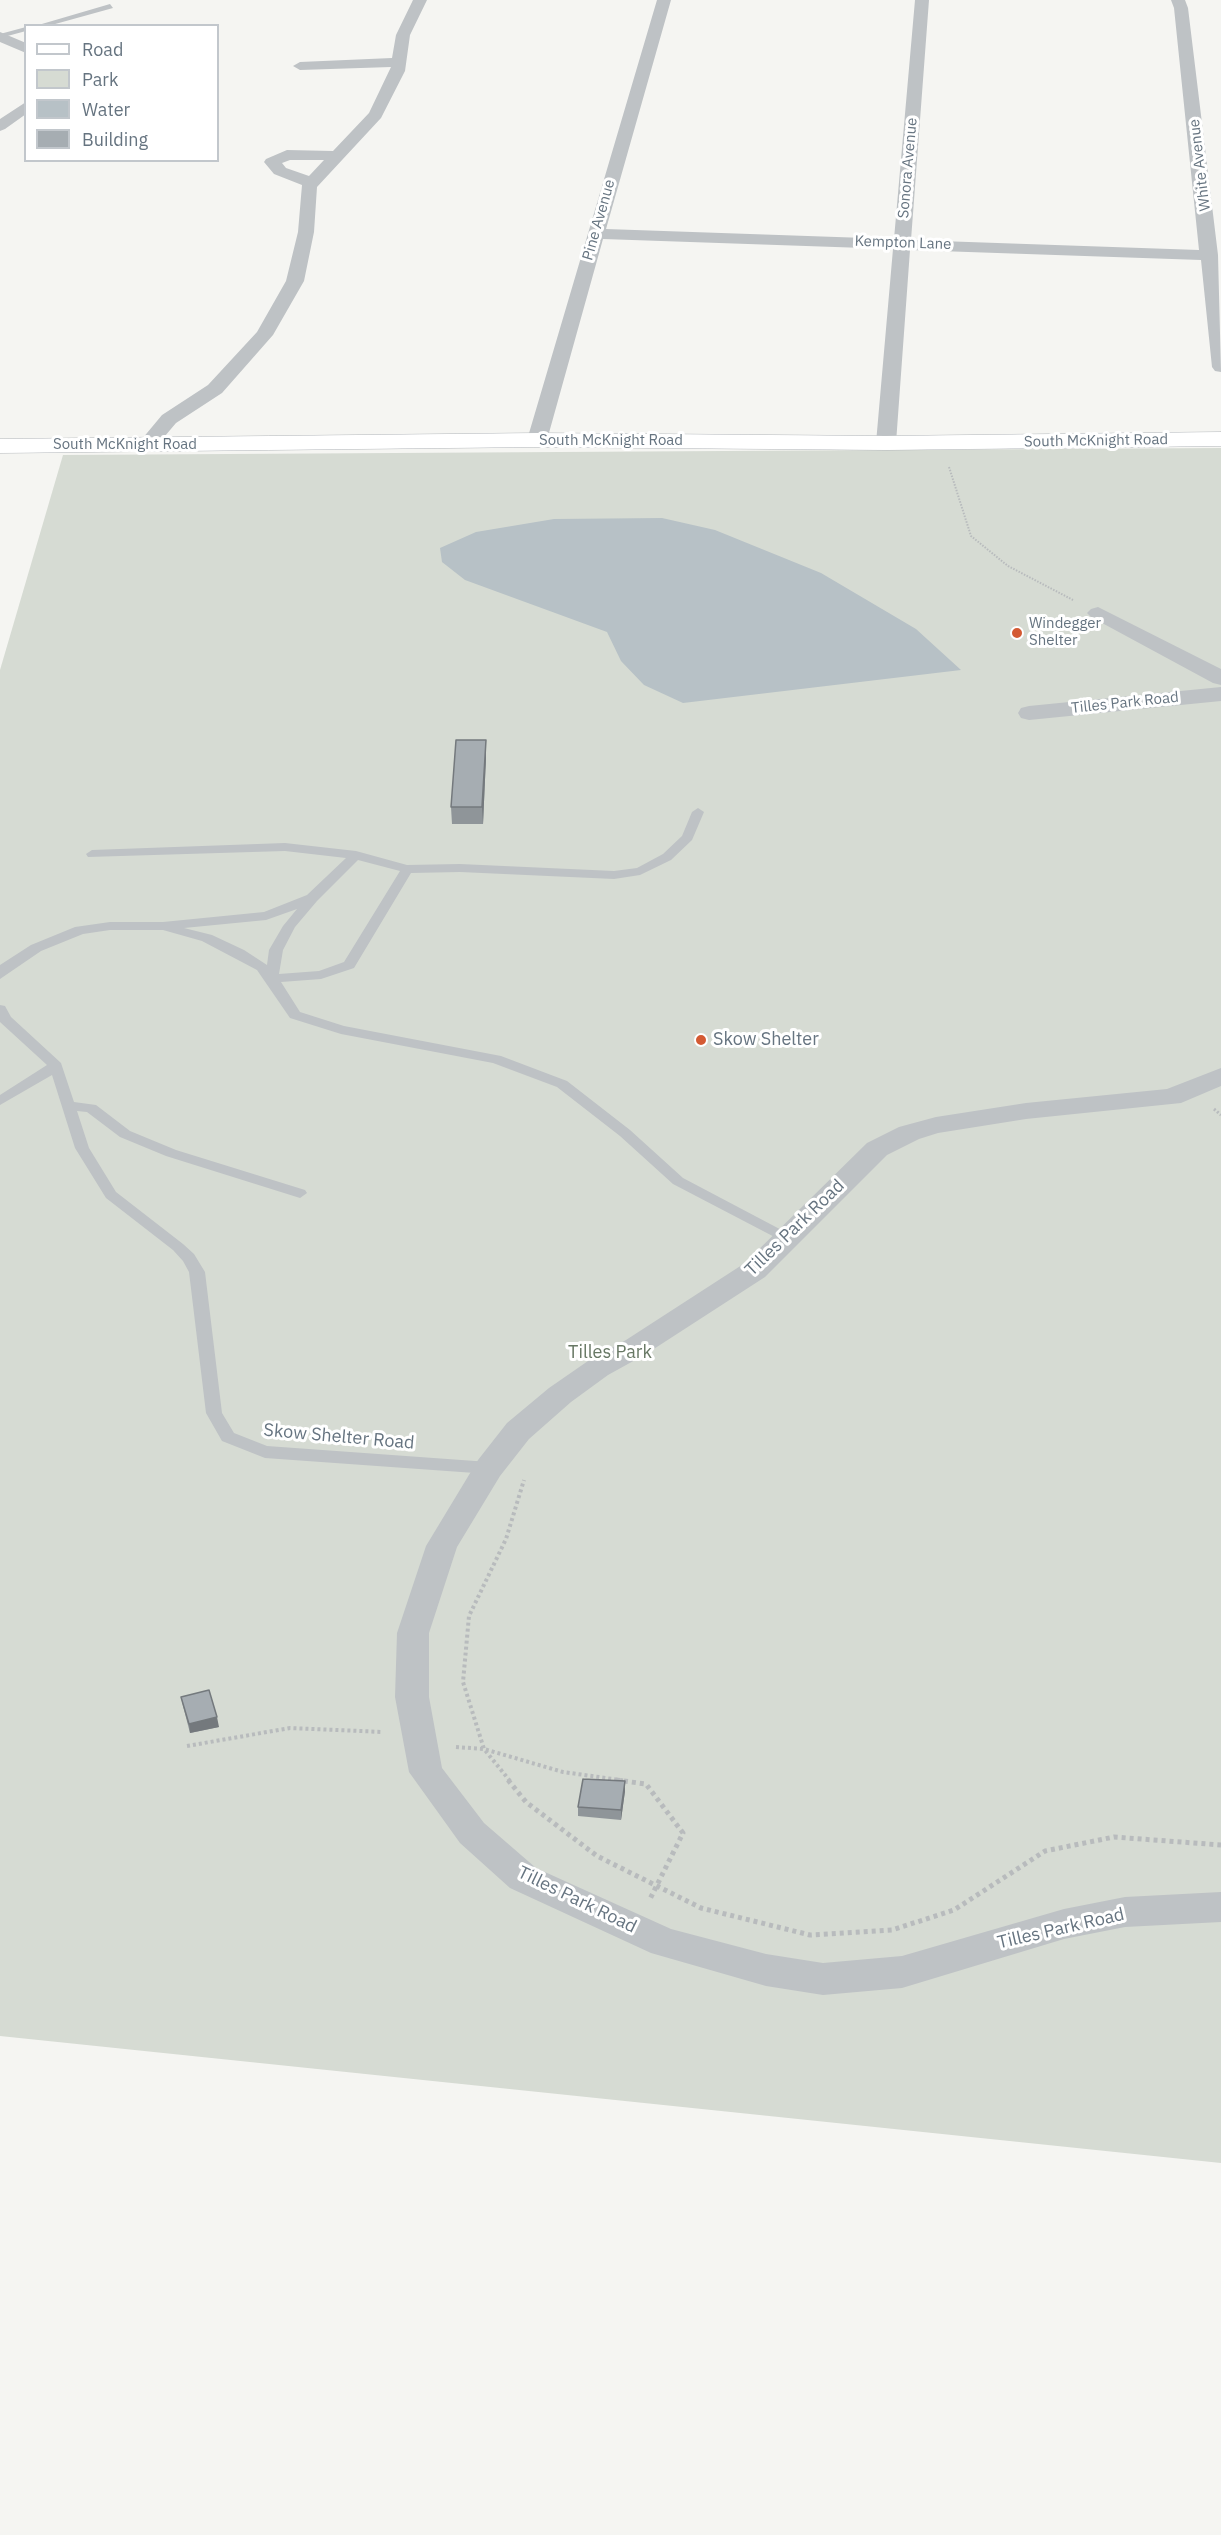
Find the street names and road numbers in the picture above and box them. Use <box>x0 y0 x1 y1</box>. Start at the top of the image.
street label: Sonora Avenue <box>895 117 921 219</box>
street label: White Avenue <box>1185 118 1215 212</box>
street label: Pine Avenue <box>579 178 619 262</box>
street label: Kempton Lane <box>854 232 952 254</box>
street label: South McKnight Road <box>1024 431 1168 451</box>
street label: South McKnight Road <box>539 432 683 450</box>
street label: South McKnight Road <box>53 436 197 454</box>
street label: Tilles Park Road <box>1070 688 1180 718</box>
street label: Tilles Park Road <box>741 1175 849 1281</box>
street label: Skow Shelter Road <box>263 1420 415 1454</box>
street label: Tilles Park Road <box>514 1862 640 1938</box>
street label: Tilles Park Road <box>996 1904 1126 1954</box>

